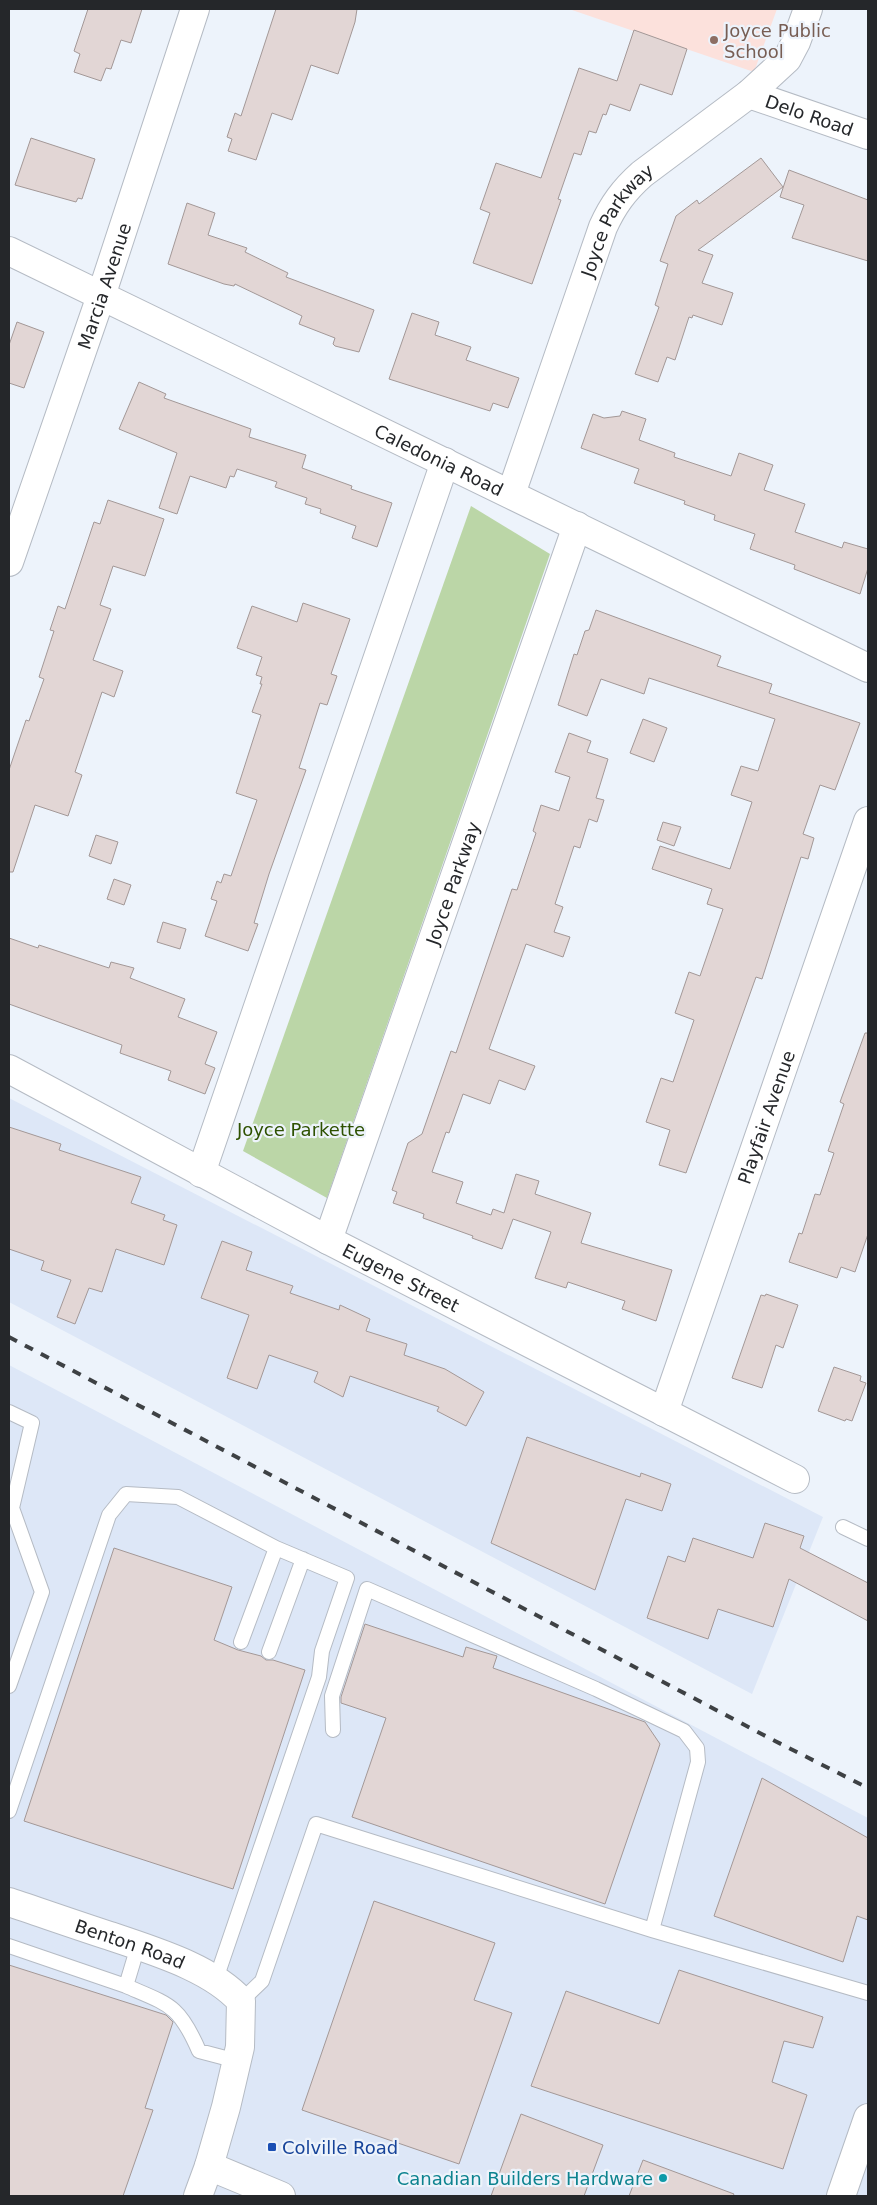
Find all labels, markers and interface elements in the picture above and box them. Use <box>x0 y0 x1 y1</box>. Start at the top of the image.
place label: Joyce Public School <box>723 20 831 62</box>
marker: Joyce Public School <box>708 34 720 46</box>
street label: Delo Road <box>763 90 856 140</box>
street label: Joyce Parkway <box>576 159 657 280</box>
street label: Marcia Avenue <box>73 220 135 352</box>
street label: Caledonia Road <box>371 420 507 500</box>
street label: Joyce Parkway <box>421 818 484 948</box>
street label: Playfair Avenue <box>733 1047 799 1187</box>
park label: Joyce Parkette <box>236 1119 365 1140</box>
street label: Eugene Street <box>339 1239 463 1316</box>
street label: Benton Road <box>72 1915 188 1973</box>
place label: Colville Road <box>282 2137 398 2158</box>
marker: Colville Road <box>266 2141 278 2153</box>
place label: Canadian Builders Hardware <box>397 2168 653 2189</box>
marker: Canadian Builders Hardware <box>657 2172 669 2184</box>

